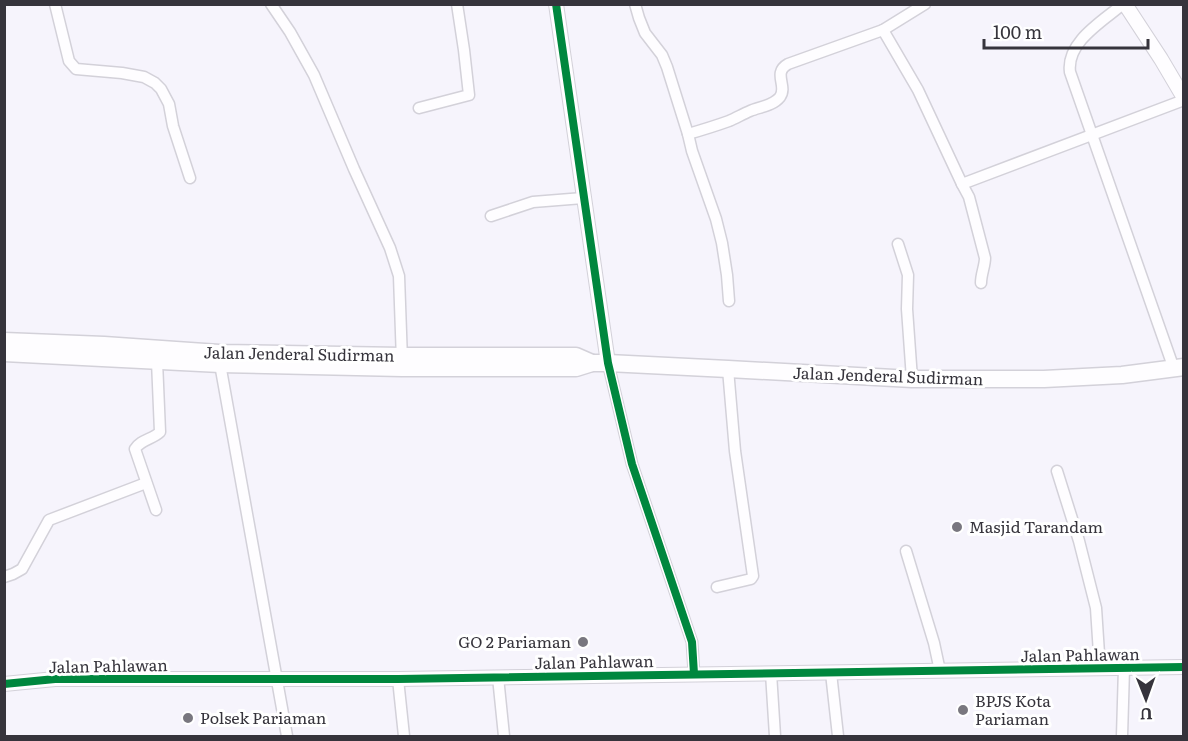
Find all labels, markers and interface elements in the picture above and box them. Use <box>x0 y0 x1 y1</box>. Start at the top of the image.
scale bar <box>984 12 1148 50</box>
text: 100 m <box>993 18 1042 45</box>
street label: Jalan Jenderal Sudirman <box>203 339 395 367</box>
street label: Jalan Jenderal Sudirman <box>792 360 984 390</box>
place label: Masjid Tarandam <box>969 514 1104 538</box>
marker: Masjid Tarandam <box>950 520 964 534</box>
place label: GO 2 Pariaman <box>458 629 571 653</box>
marker: GO 2 Pariaman <box>576 635 590 649</box>
street label: Jalan Pahlawan <box>1020 641 1140 667</box>
street label: Jalan Pahlawan <box>534 648 654 674</box>
street label: Jalan Pahlawan <box>48 652 168 678</box>
north arrow <box>1116 669 1176 729</box>
place label: BPJS Kota Pariaman <box>975 688 1051 730</box>
marker: BPJS Kota Pariaman <box>956 703 970 717</box>
text: U <box>1139 703 1153 727</box>
place label: Polsek Pariaman <box>200 705 327 729</box>
marker: Polsek Pariaman <box>181 711 195 725</box>

